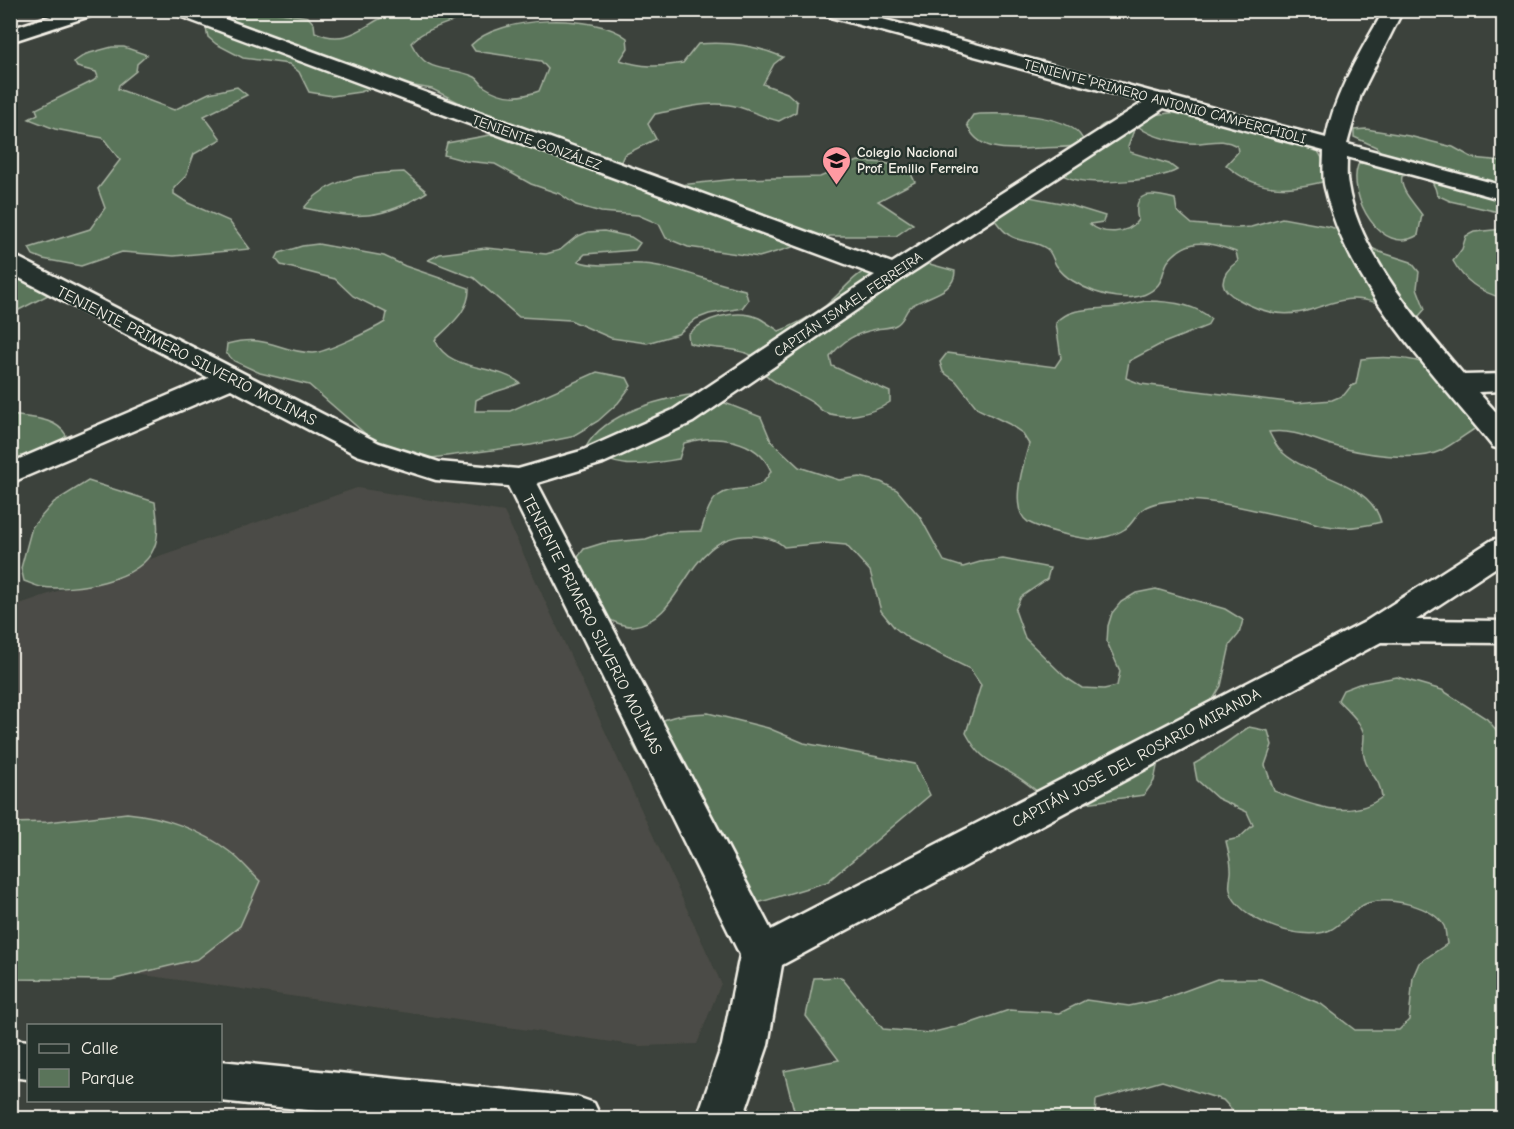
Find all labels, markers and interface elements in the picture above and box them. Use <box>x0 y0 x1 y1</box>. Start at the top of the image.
street label: TENIENTE PRIMERO ANTONIO CAMPERCHIOLI <box>1022 56 1308 147</box>
street label: TENIENTE GONZÁLEZ <box>470 111 604 174</box>
school or university icon: Colegio Nacional Prof. Emilio Ferreira <box>820 144 852 186</box>
place label: Colegio Nacional Prof. Emilio Ferreira <box>857 144 979 177</box>
street label: CAPITÁN ISMAEL FERREIRA <box>771 248 926 361</box>
street label: TENIENTE PRIMERO SILVERIO MOLINAS <box>54 282 320 430</box>
street label: TENIENTE PRIMERO SILVERIO MOLINAS <box>518 492 666 757</box>
street label: CAPITÁN JOSE DEL ROSARIO MIRANDA <box>1009 684 1264 831</box>
legend <box>27 1024 222 1102</box>
text: Calle <box>81 1038 118 1059</box>
text: Parque <box>81 1068 134 1089</box>

